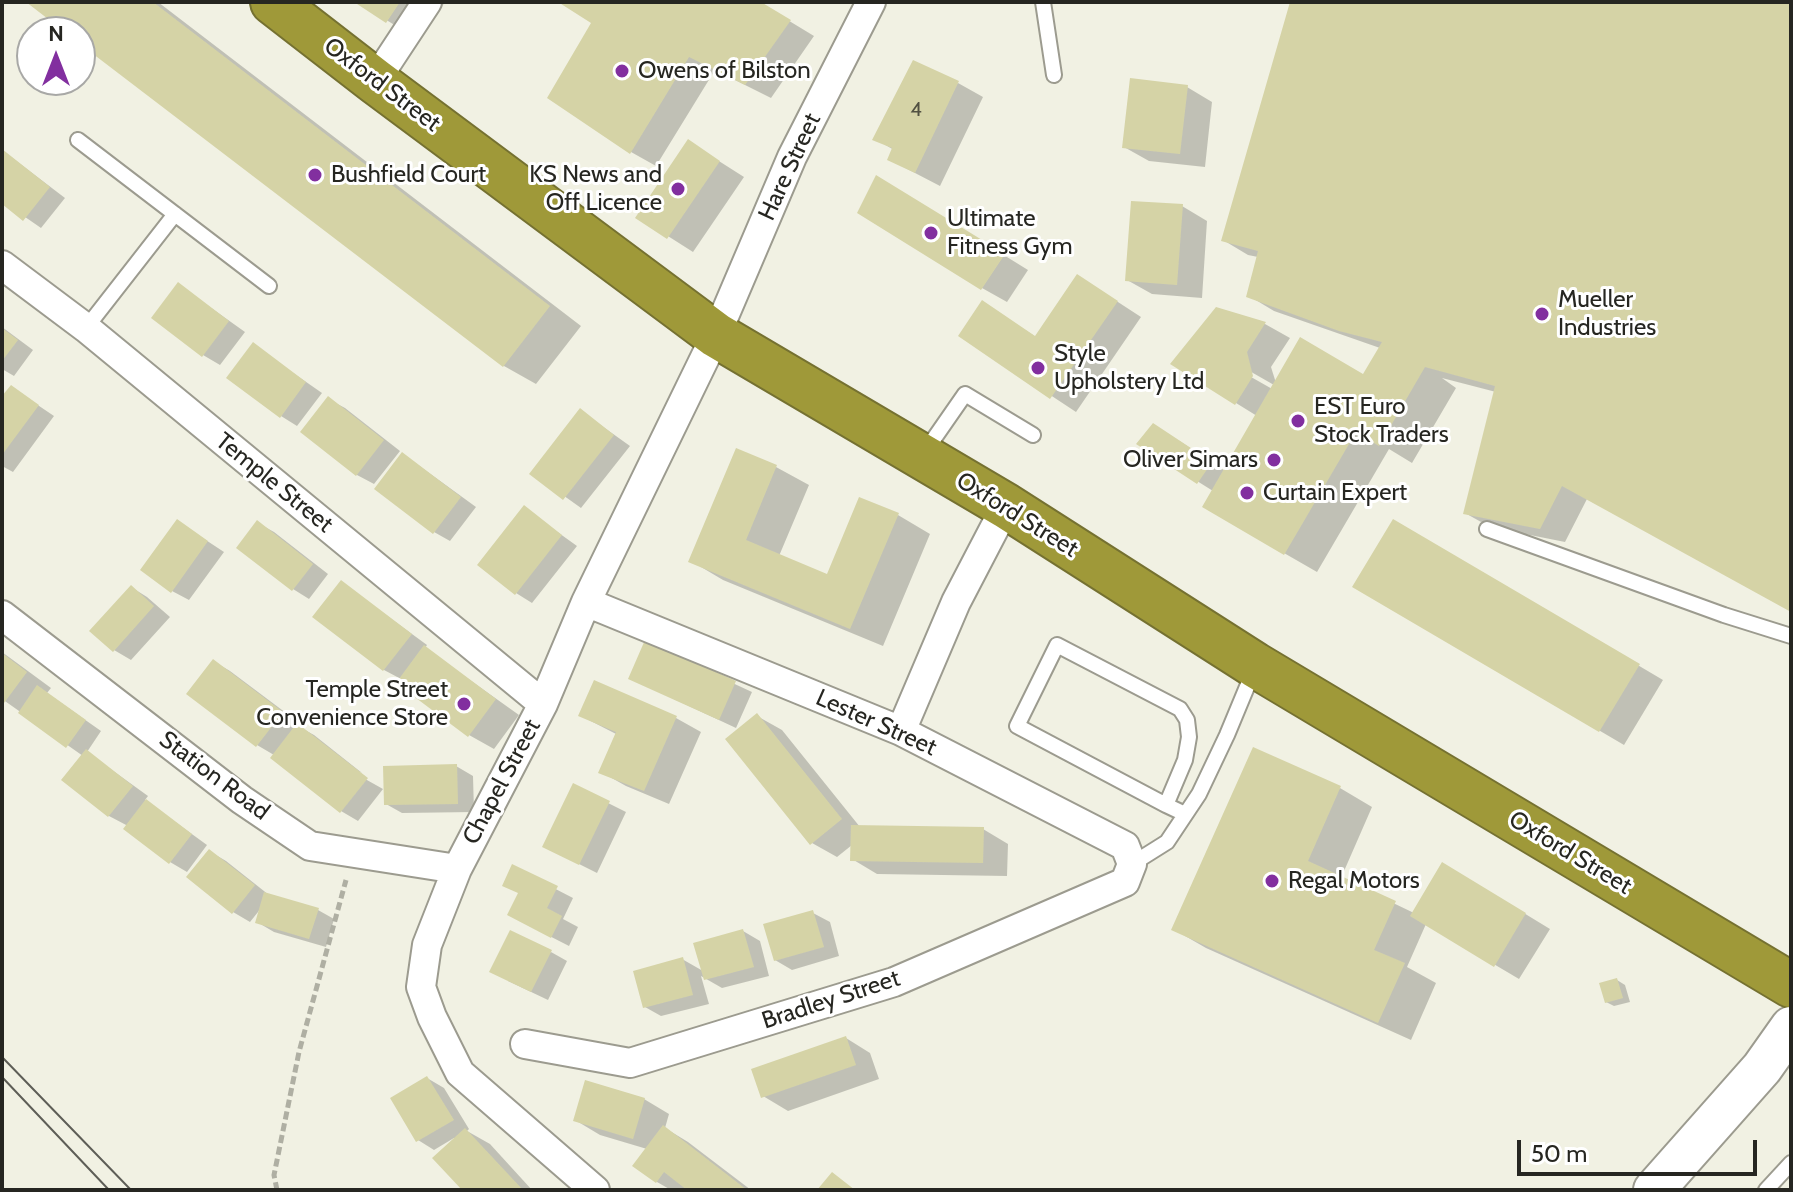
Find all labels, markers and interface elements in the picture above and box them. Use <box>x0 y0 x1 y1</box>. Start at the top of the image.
north arrow <box>16 16 96 96</box>
text: N <box>48 20 64 47</box>
street label: Oxford Street <box>318 32 446 138</box>
place label: Owens of Bilston <box>638 57 811 85</box>
marker: Owens of Bilston <box>613 62 631 80</box>
house number: 4 <box>910 98 922 122</box>
street label: Hare Street <box>753 109 827 225</box>
place label: Bushfield Court <box>331 161 486 189</box>
place label: KS News and Off Licence <box>529 161 662 217</box>
marker: Bushfield Court <box>306 166 324 184</box>
marker: KS News and Off Licence <box>669 180 687 198</box>
place label: Ultimate Fitness Gym <box>947 205 1072 261</box>
marker: Ultimate Fitness Gym <box>922 224 940 242</box>
place label: Mueller Industries <box>1558 286 1656 342</box>
marker: Mueller Industries <box>1533 305 1551 323</box>
place label: Style Upholstery Ltd <box>1054 340 1204 396</box>
marker: Style Upholstery Ltd <box>1029 359 1047 377</box>
place label: EST Euro Stock Traders <box>1314 393 1449 449</box>
marker: EST Euro Stock Traders <box>1289 412 1307 430</box>
street label: Temple Street <box>210 427 338 539</box>
place label: Oliver Simars <box>1123 446 1258 474</box>
marker: Oliver Simars <box>1265 451 1283 469</box>
street label: Oxford Street <box>951 466 1083 564</box>
place label: Curtain Expert <box>1263 479 1407 507</box>
marker: Curtain Expert <box>1238 484 1256 502</box>
place label: Temple Street Convenience Store <box>256 676 448 732</box>
street label: Lester Street <box>811 684 941 762</box>
marker: Temple Street Convenience Store <box>455 695 473 713</box>
street label: Chapel Street <box>457 714 547 850</box>
street label: Station Road <box>153 725 275 827</box>
street label: Oxford Street <box>1503 805 1637 901</box>
place label: Regal Motors <box>1288 867 1420 895</box>
marker: Regal Motors <box>1263 872 1281 890</box>
street label: Bradley Street <box>758 964 904 1036</box>
scale bar <box>1521 1124 1761 1174</box>
text: 50 m <box>1531 1139 1587 1168</box>

